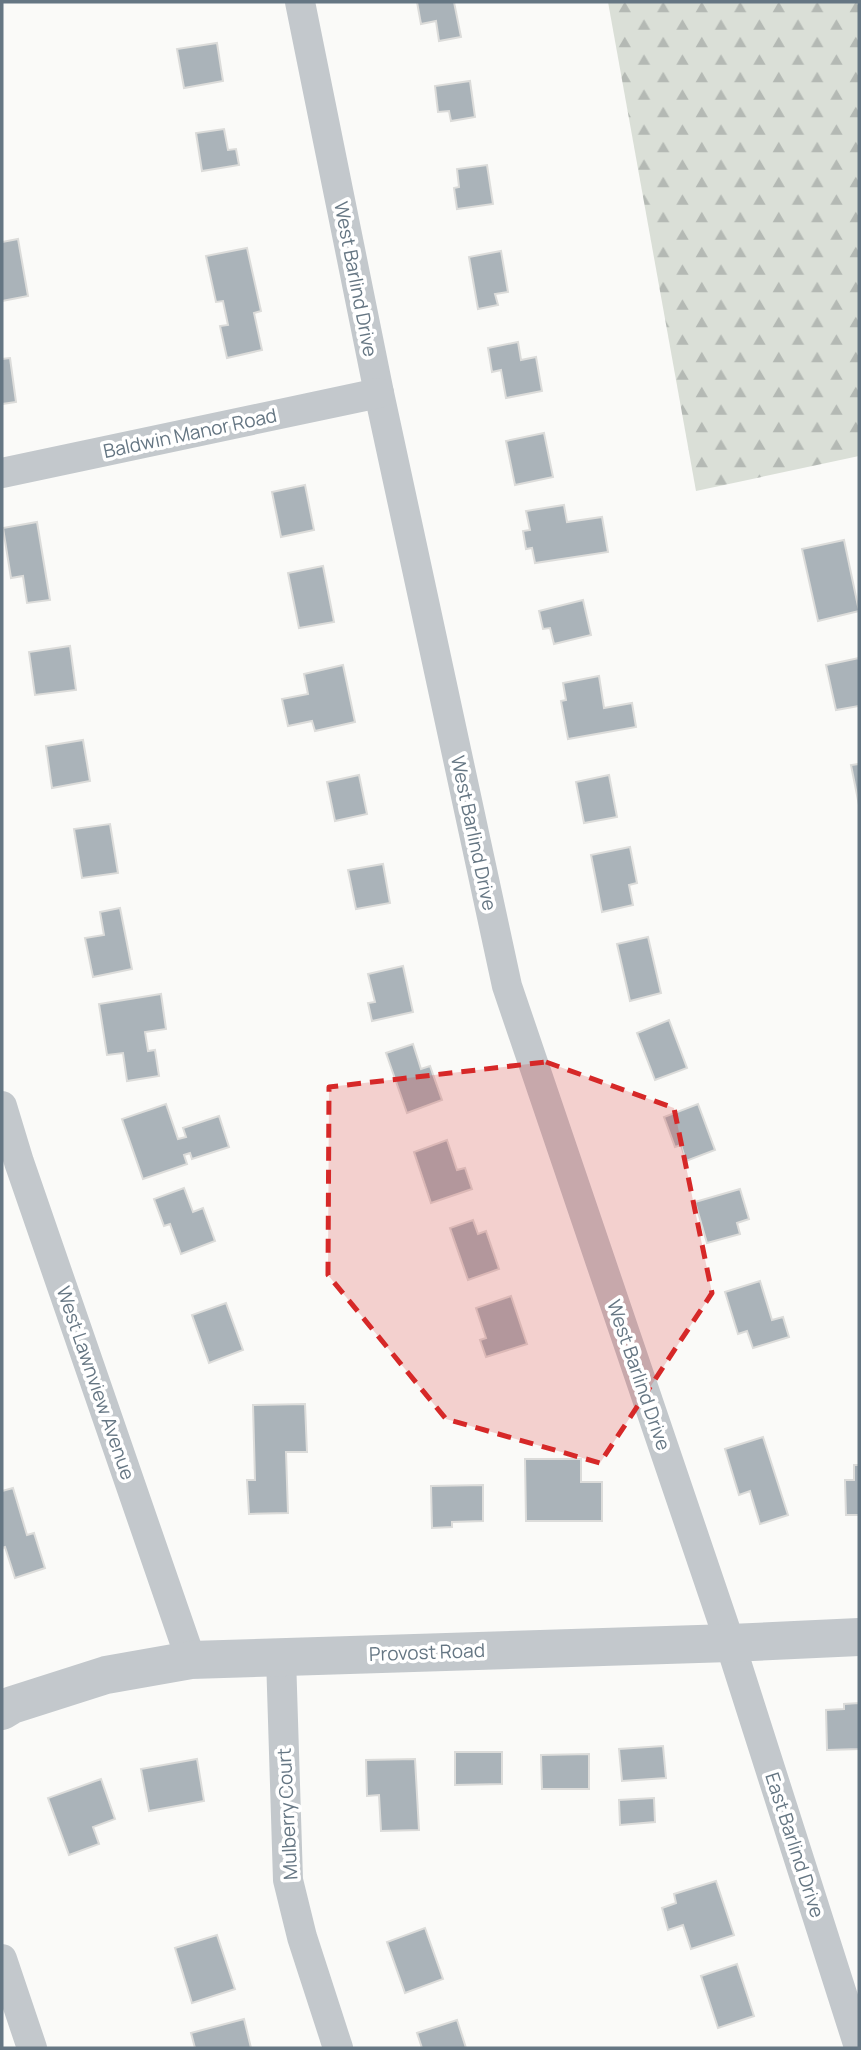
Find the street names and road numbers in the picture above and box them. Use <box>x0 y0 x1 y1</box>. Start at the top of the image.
street label: West Barlind Drive <box>328 199 384 359</box>
street label: Baldwin Manor Road <box>101 402 279 464</box>
street label: West Barlind Drive <box>445 753 503 913</box>
street label: West Lawnview Avenue <box>51 1283 141 1483</box>
street label: West Barlind Drive <box>601 1296 677 1454</box>
street label: Provost Road <box>369 1637 485 1667</box>
street label: Mulberry Court <box>271 1747 303 1881</box>
street label: East Barlind Drive <box>759 1769 831 1921</box>

